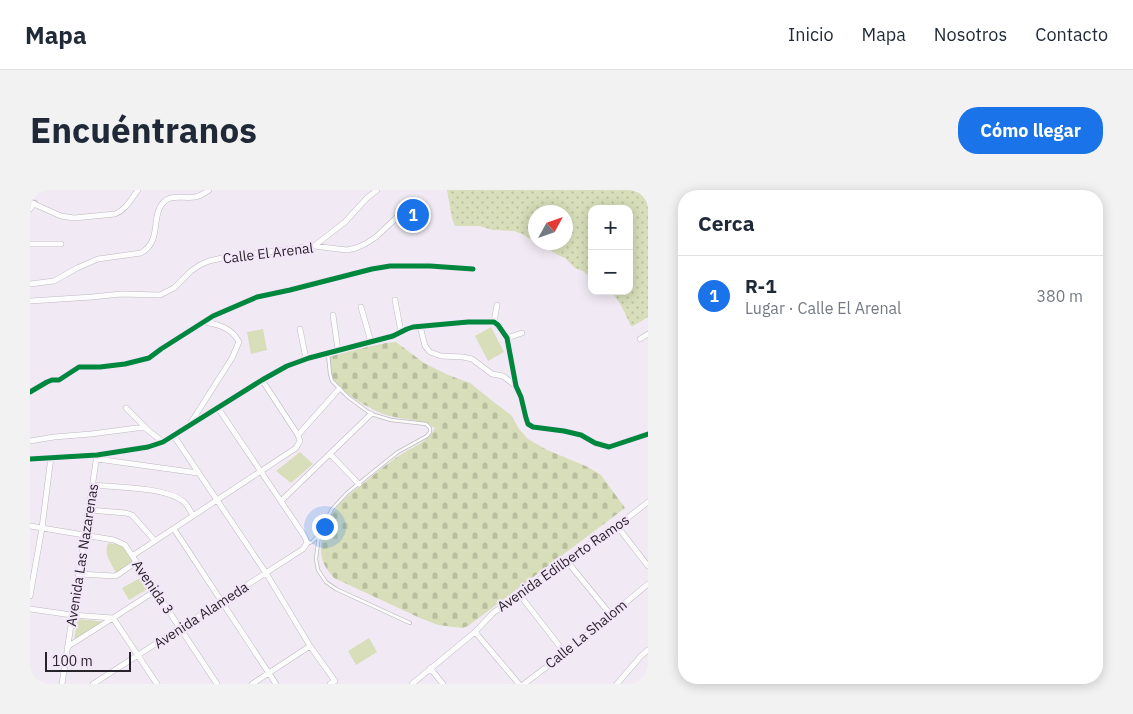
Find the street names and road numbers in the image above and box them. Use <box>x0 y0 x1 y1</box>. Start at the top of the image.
street label: Calle El Arenal <box>222 239 314 267</box>
street label: Avenida Las Nazarenas <box>62 482 102 628</box>
street label: Avenida Edilberto Ramos <box>493 510 633 615</box>
street label: Avenida 3 <box>128 556 178 618</box>
street label: Avenida Alameda <box>150 577 252 652</box>
street label: Calle La Shalom <box>542 596 630 672</box>

